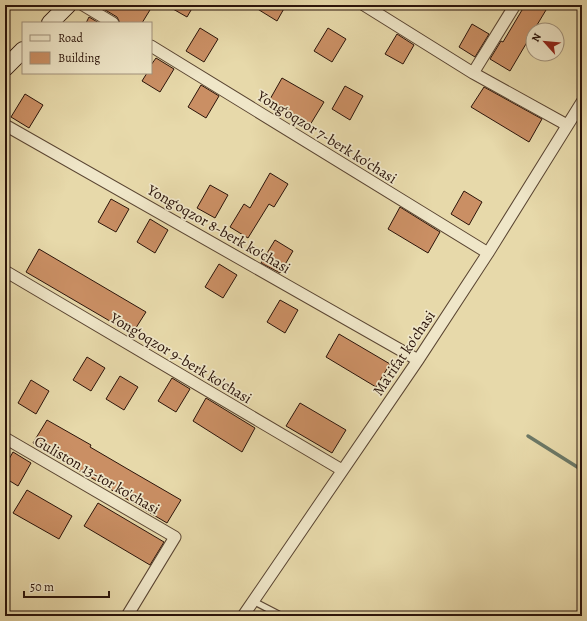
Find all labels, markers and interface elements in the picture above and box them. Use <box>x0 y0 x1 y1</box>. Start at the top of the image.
legend <box>22 22 152 74</box>
north arrow <box>525 22 565 62</box>
text: Road <box>58 30 84 46</box>
text: N <box>528 31 545 45</box>
text: Building <box>58 50 100 66</box>
street label: Yong‘oqzor 7-berk ko'chasi <box>252 85 401 188</box>
street label: Yong‘oqzor 8-berk ko'chasi <box>143 179 294 278</box>
street label: Yong‘oqzor 9-berk ko'chasi <box>106 307 256 408</box>
street label: Ma'rifat ko'chasi <box>368 307 440 399</box>
street label: Guliston 13-tor ko'chasi <box>31 431 163 519</box>
scale bar <box>24 573 109 599</box>
text: 50 m <box>30 579 54 595</box>

